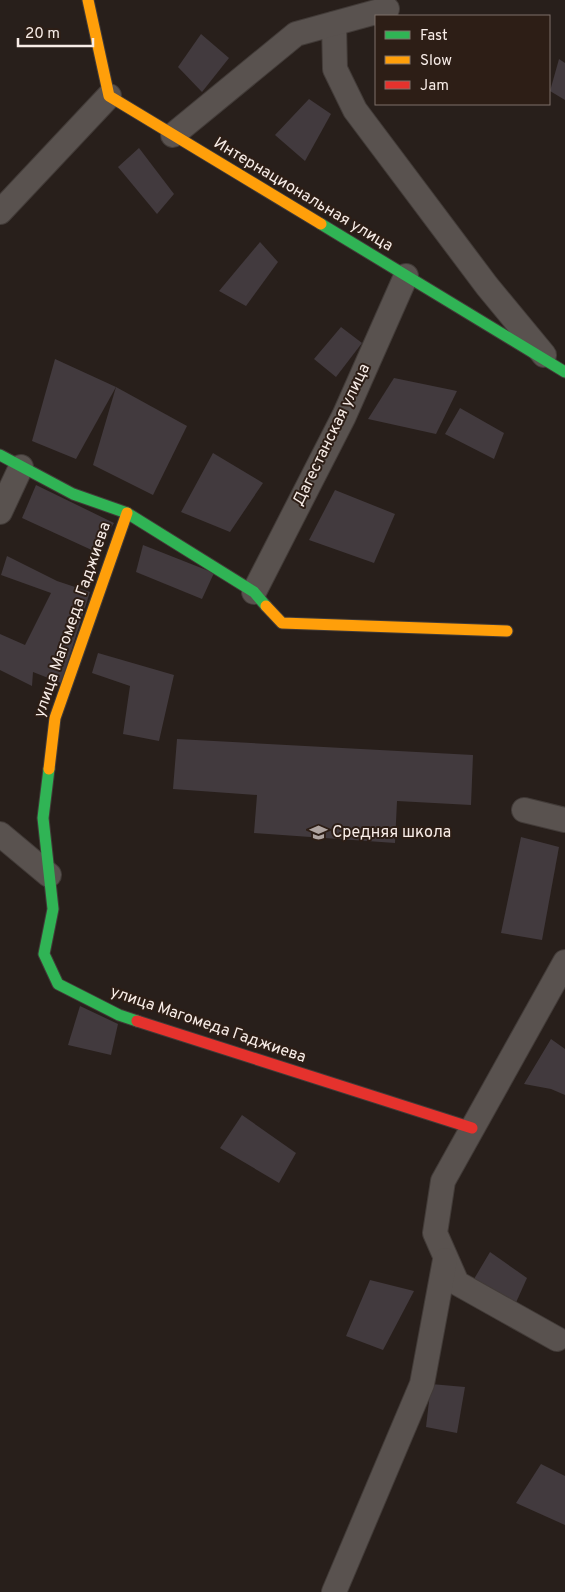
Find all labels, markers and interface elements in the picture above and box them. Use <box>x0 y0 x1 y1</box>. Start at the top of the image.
scale bar <box>18 15 92 47</box>
legend <box>375 15 550 105</box>
text: 20 m <box>25 25 60 44</box>
text: Fast <box>420 27 448 46</box>
text: Slow <box>420 52 452 71</box>
text: Jam <box>420 77 449 96</box>
street label: Интернациональная улица <box>210 133 396 257</box>
street label: Дагестанская улица <box>289 361 375 509</box>
street label: улица Магомеда Гаджиева <box>30 519 116 721</box>
school or university icon: Средняя школа <box>308 823 328 843</box>
place label: Средняя школа <box>332 823 451 843</box>
street label: улица Магомеда Гаджиева <box>107 982 309 1068</box>

